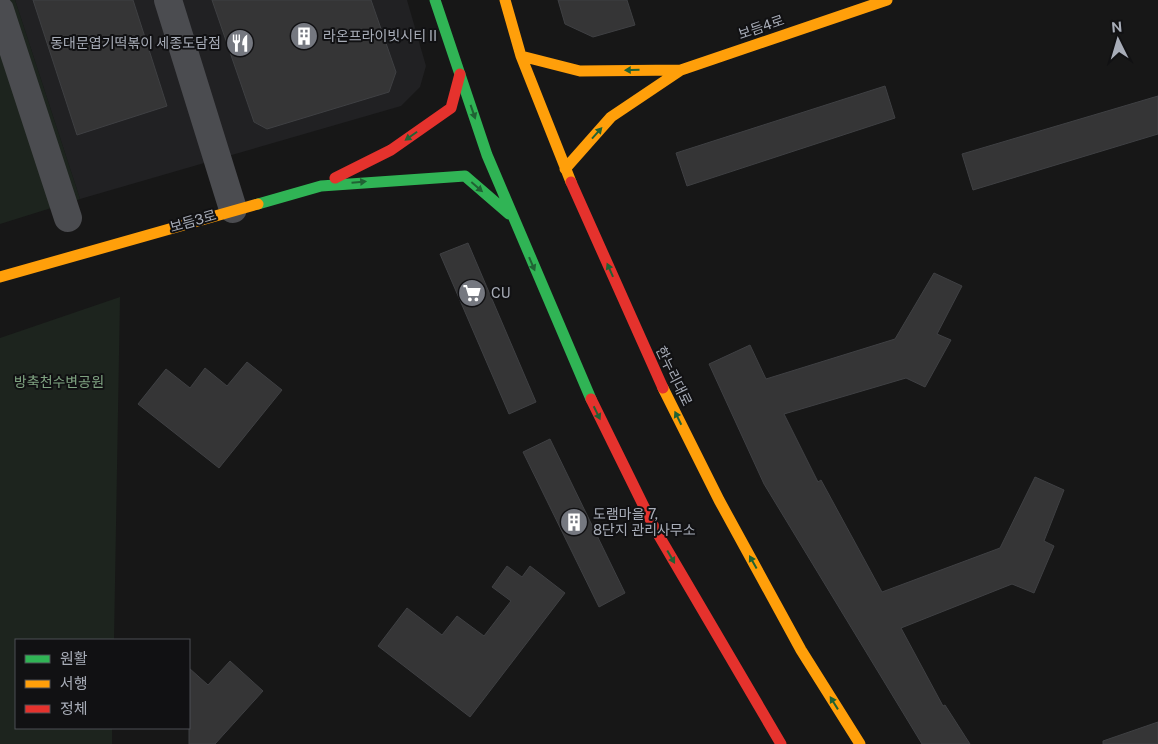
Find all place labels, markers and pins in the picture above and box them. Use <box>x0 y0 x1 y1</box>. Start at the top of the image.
building icon: 라온프라이빗시티Ⅱ <box>289 21 319 51</box>
restaurant icon: 동대문엽기떡볶이 세종도담점 <box>225 28 255 58</box>
place label: 라온프라이빗시티Ⅱ <box>323 28 440 44</box>
place label: 동대문엽기떡볶이 세종도담점 <box>50 35 221 51</box>
supermarket icon: CU <box>457 278 487 308</box>
place label: CU <box>491 285 510 301</box>
place label: 도램마을 7, 8단지 관리사무소 <box>593 506 696 538</box>
building icon: 도램마을 7, 8단지 관리사무소 <box>559 507 589 537</box>

